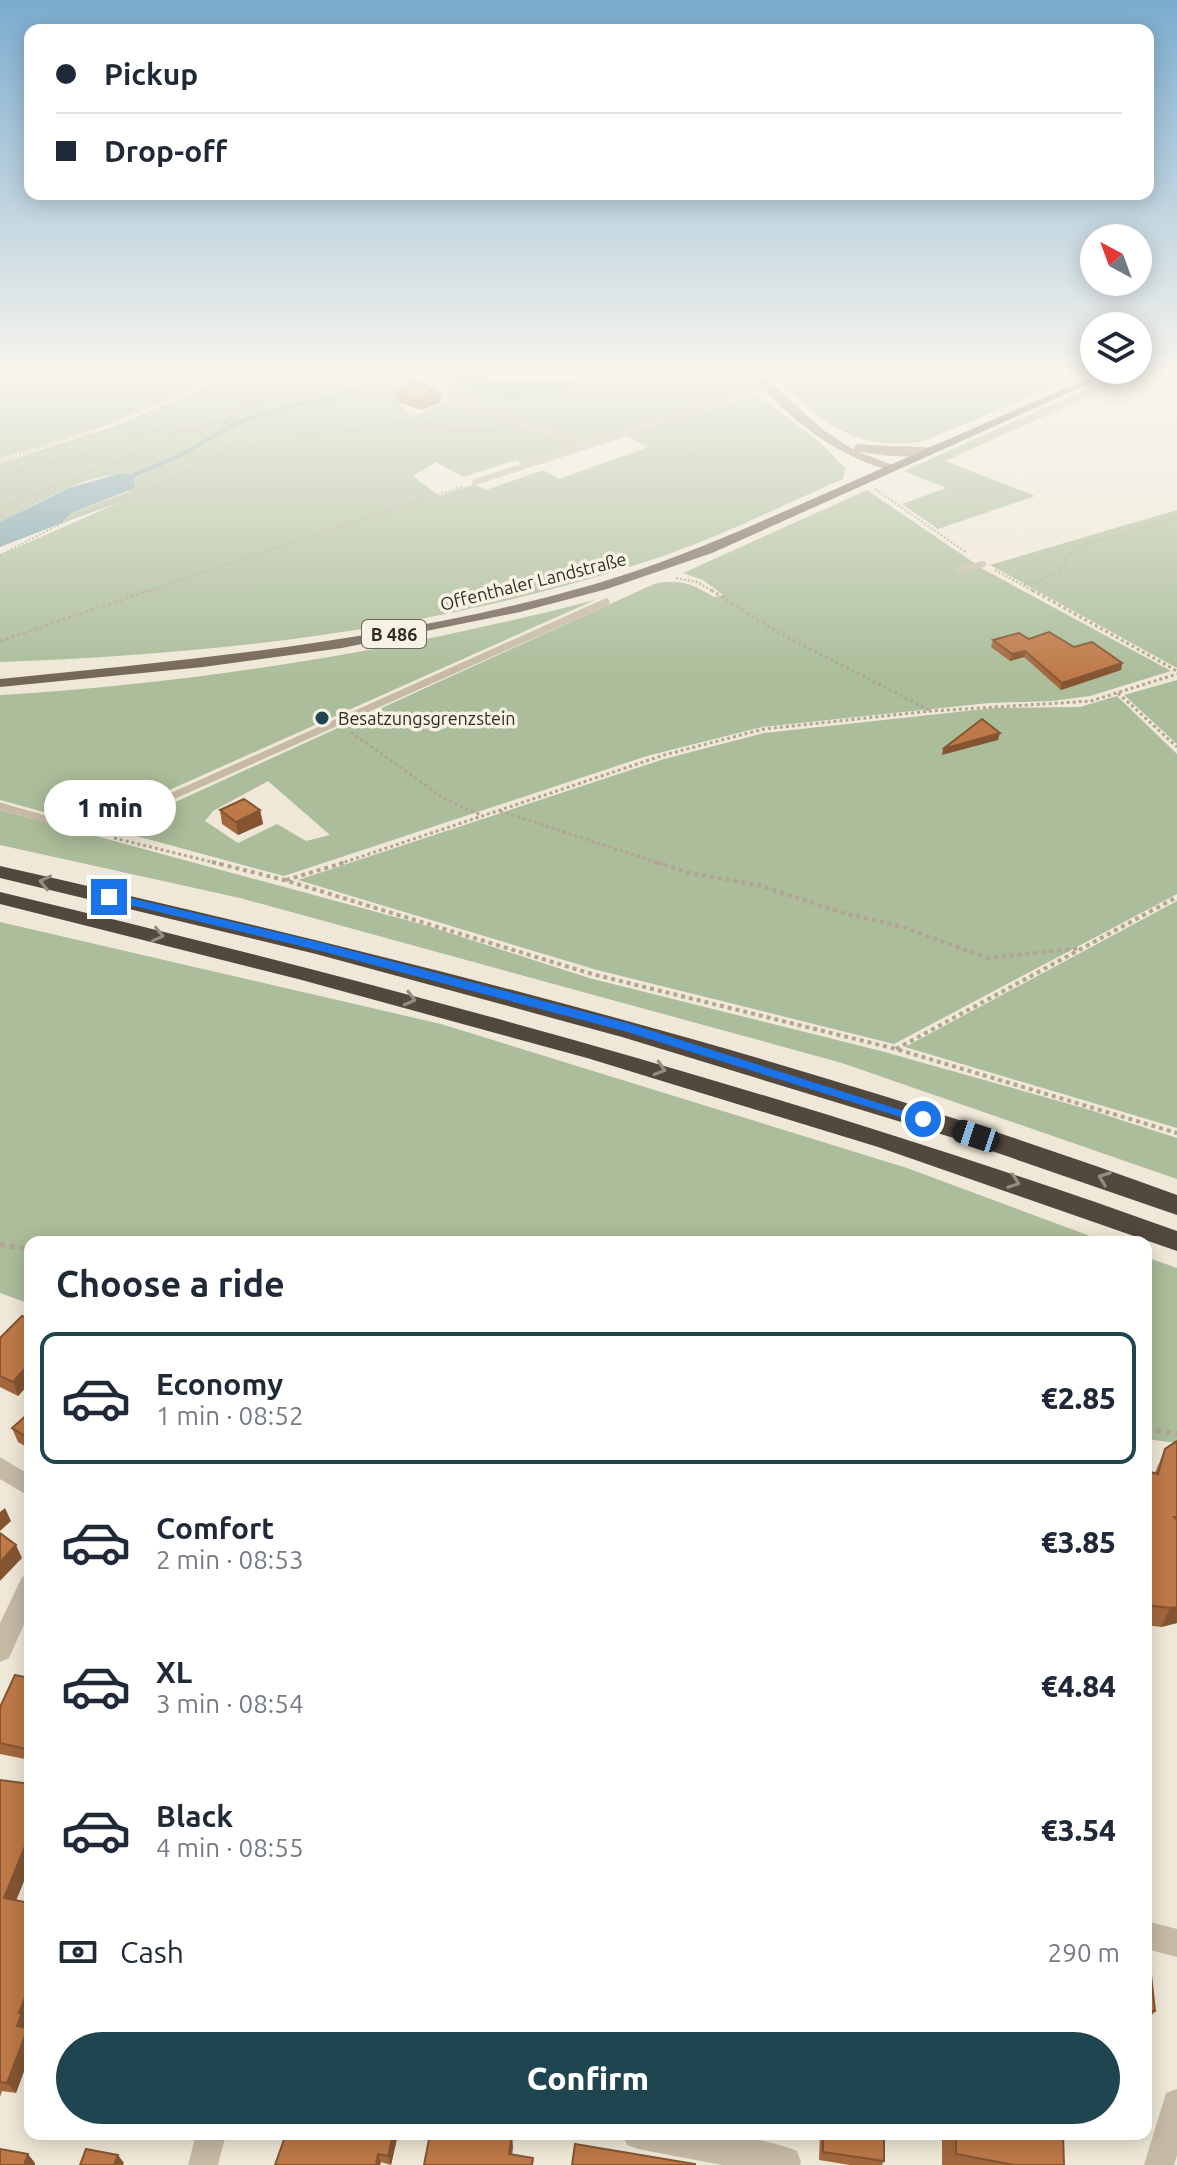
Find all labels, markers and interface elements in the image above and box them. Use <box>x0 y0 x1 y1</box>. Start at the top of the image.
text: Pickup <box>104 57 198 91</box>
text: Drop-off <box>104 134 227 168</box>
north arrow <box>1080 224 1152 296</box>
map controls <box>1080 224 1152 384</box>
button: layers <box>1080 312 1152 384</box>
street label: Offenthaler Landstraße <box>438 548 628 614</box>
road number: B 486 <box>362 620 426 648</box>
place label: Besatzungsgrenzstein <box>338 708 516 728</box>
marker: Besatzungsgrenzstein <box>313 709 331 727</box>
callout: 1 min <box>43 781 175 837</box>
text: 1 min <box>77 793 143 822</box>
one-way arrow <box>39 874 52 891</box>
route end <box>91 879 127 915</box>
one-way arrow <box>150 926 164 943</box>
one-way arrow <box>402 989 416 1006</box>
one-way arrow <box>653 1060 667 1076</box>
route start <box>905 1101 941 1137</box>
car <box>949 1117 1003 1155</box>
one-way arrow <box>1098 1171 1112 1188</box>
one-way arrow <box>1007 1173 1021 1189</box>
text: Choose a ride <box>56 1263 285 1304</box>
icon: car <box>60 1362 132 1434</box>
text: Economy <box>156 1367 283 1401</box>
text: €2.85 <box>1041 1381 1116 1415</box>
text: 1 min · 08:52 <box>156 1401 304 1430</box>
icon: car <box>60 1506 132 1578</box>
text: Comfort <box>156 1511 274 1545</box>
text: €3.85 <box>1041 1525 1116 1559</box>
text: 2 min · 08:53 <box>156 1545 304 1574</box>
icon: car <box>60 1650 132 1722</box>
text: XL <box>156 1655 192 1689</box>
text: €4.84 <box>1041 1669 1116 1703</box>
text: 3 min · 08:54 <box>156 1689 304 1718</box>
icon: car <box>60 1794 132 1866</box>
text: Black <box>156 1799 233 1833</box>
text: €3.54 <box>1041 1813 1116 1847</box>
text: 4 min · 08:55 <box>156 1833 304 1862</box>
icon: cash <box>56 1930 100 1974</box>
text: Cash <box>120 1935 184 1969</box>
text: 290 m <box>1048 1938 1120 1967</box>
button: Confirm <box>56 2032 1120 2124</box>

